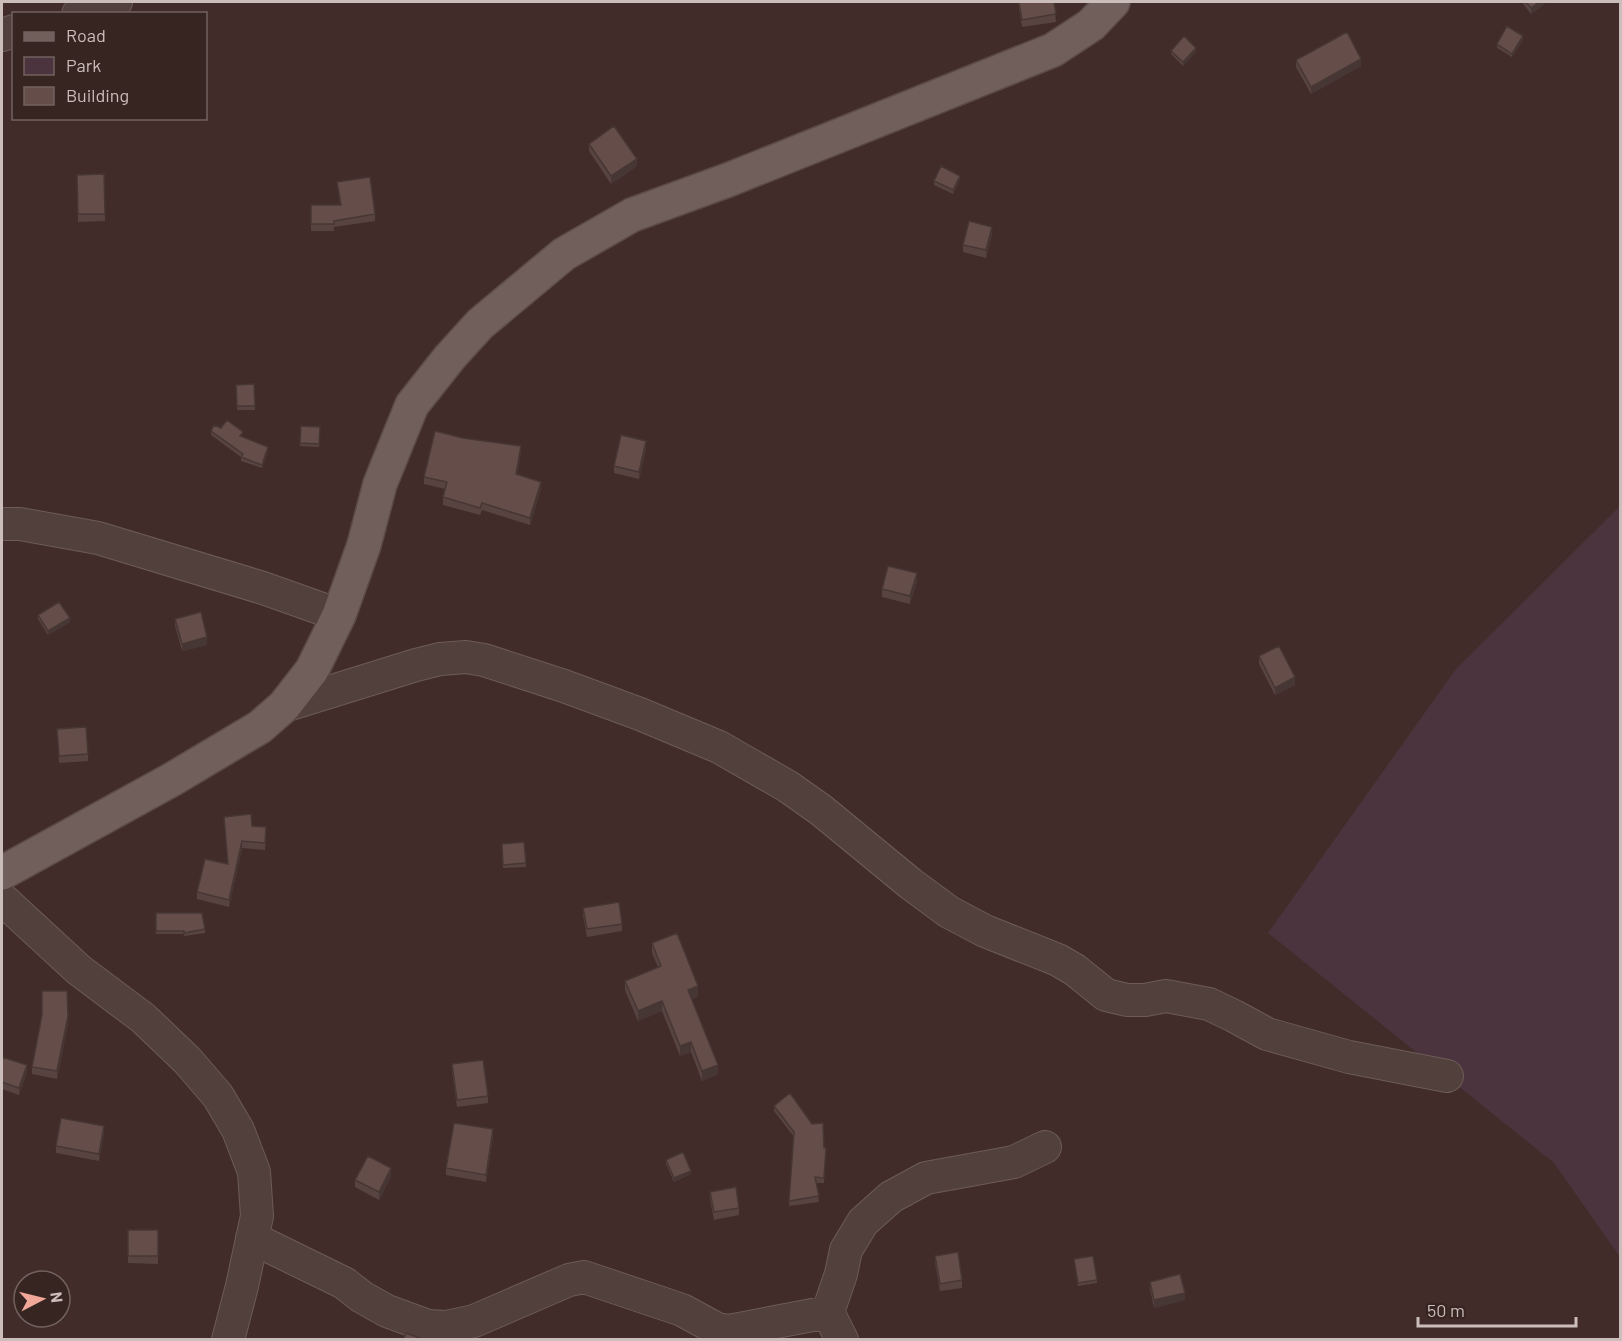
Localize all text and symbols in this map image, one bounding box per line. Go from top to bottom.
legend [12,12,207,120]
text: Road [66,24,106,46]
text: Park [66,54,101,76]
text: Building [66,84,129,106]
north arrow [12,1269,72,1329]
scale bar [1418,1290,1576,1328]
text: N [47,1291,67,1304]
text: 50 m [1427,1299,1465,1321]

